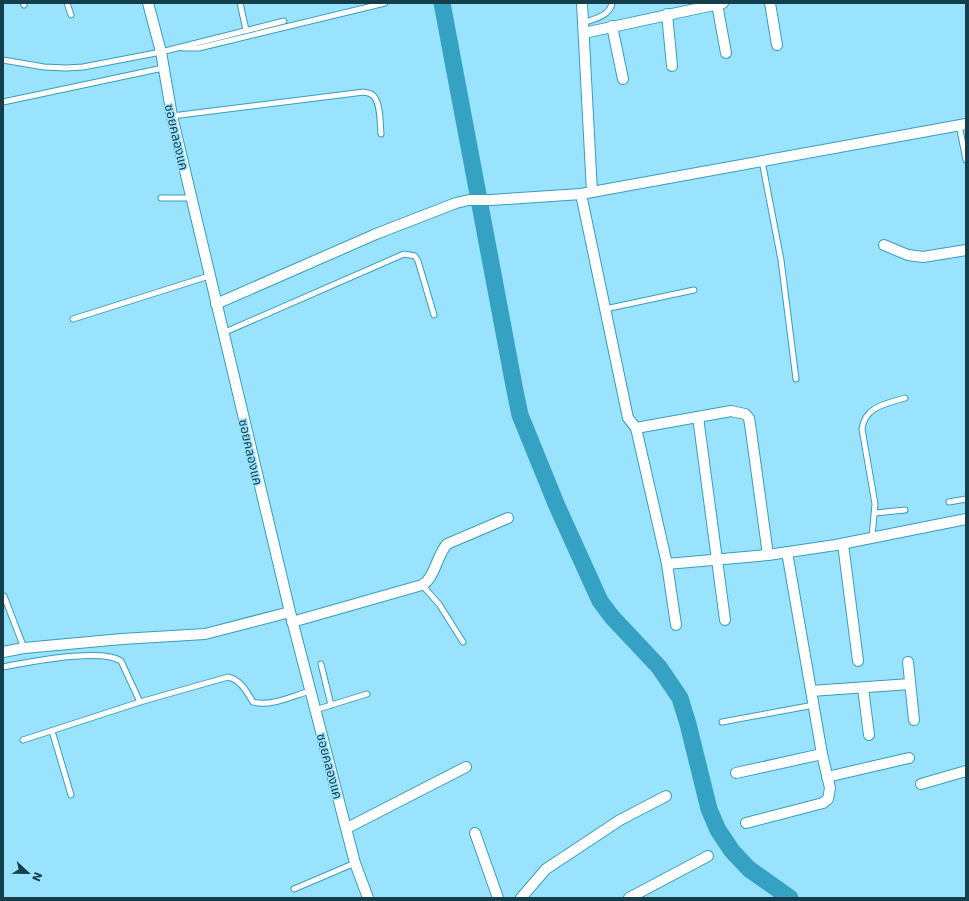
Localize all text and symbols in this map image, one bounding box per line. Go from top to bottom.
street label: ซอยคลองแค [162,103,191,172]
street label: ซอยคลองแค [236,418,265,487]
street label: ซอยคลองแค [314,732,345,801]
north arrow [8,853,48,893]
text: N [29,870,45,883]

